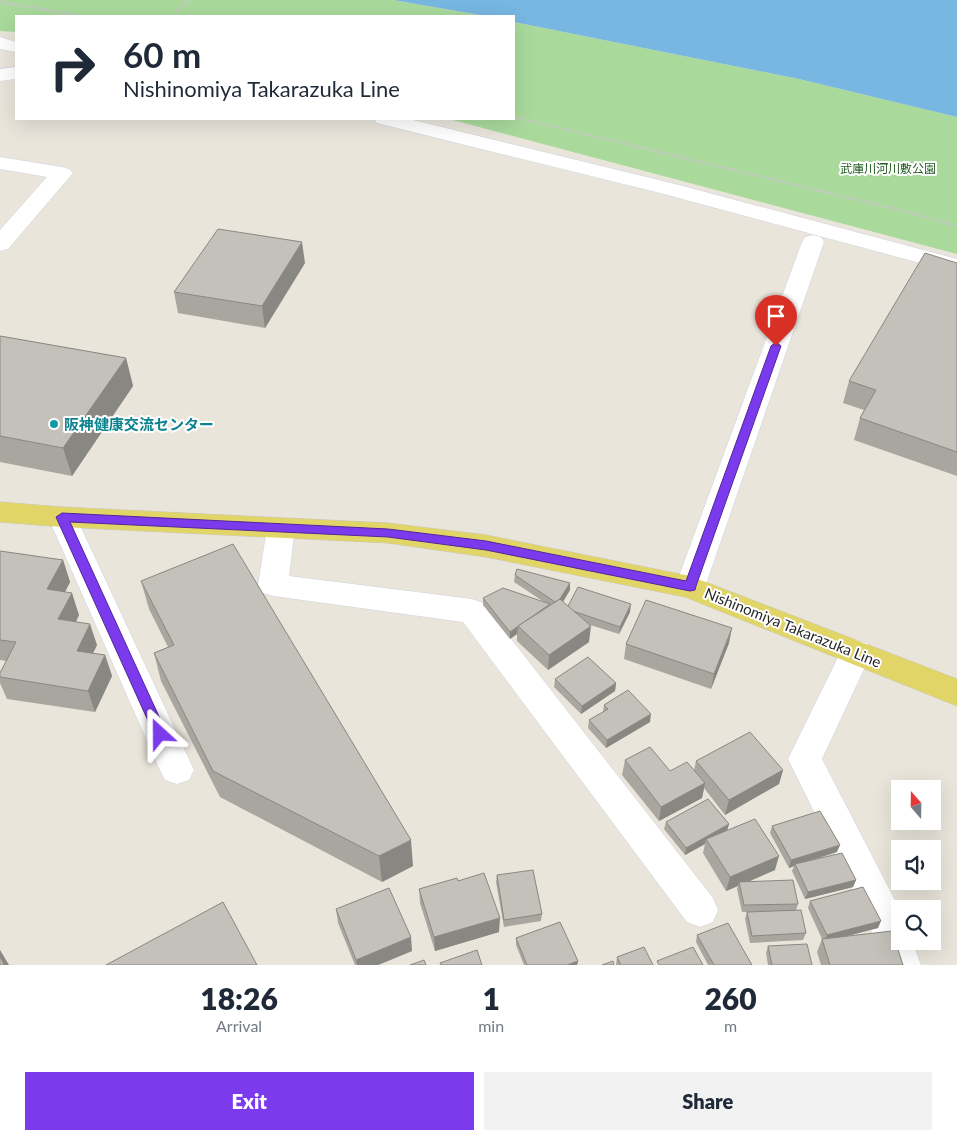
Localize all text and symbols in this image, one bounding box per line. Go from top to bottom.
text: 60 m [123,33,201,75]
icon: right [40,35,105,100]
text: Nishinomiya Takarazuka Line [123,75,400,102]
park label: 武庫川河川敷公園 [840,161,936,176]
pin [755,295,797,346]
icon: arrive [762,302,790,330]
place label: 阪神健康交流センター [64,415,214,433]
marker: 阪神健康交流センター [48,418,60,430]
street label: Nishinomiya Takarazuka Line [702,583,884,671]
position arrow [133,707,185,759]
north arrow [891,780,941,830]
map controls [891,780,941,950]
button: sound [891,840,941,890]
button: search [891,900,941,950]
text: 18:26 [200,980,278,1016]
text: 1 [482,980,500,1016]
text: 260 [704,980,757,1016]
text: Arrival [216,1016,262,1035]
text: min [478,1016,504,1035]
text: m [724,1016,737,1035]
button: Exit [25,1072,474,1130]
button: Share [484,1072,932,1130]

